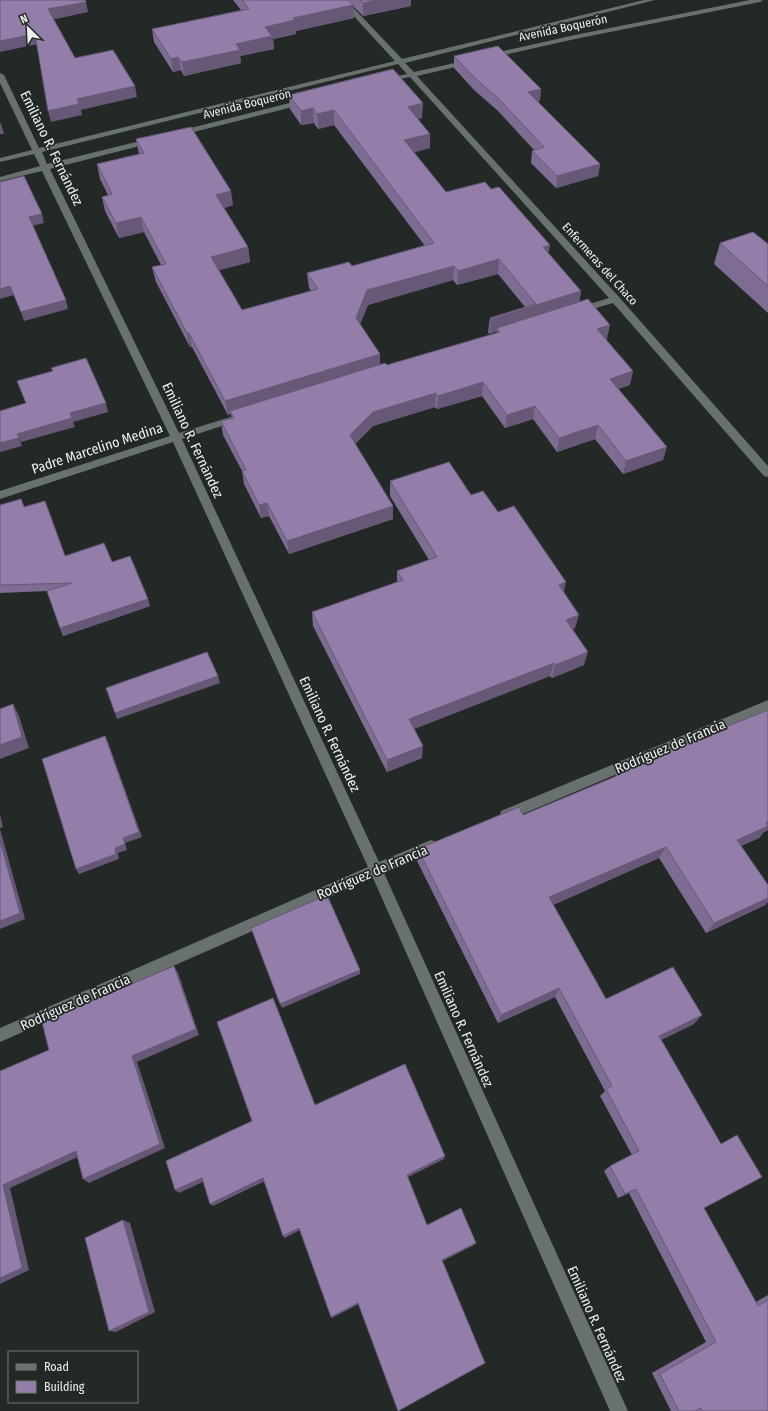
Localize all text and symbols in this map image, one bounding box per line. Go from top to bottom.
north arrow [8,8,48,48]
text: N [18,12,30,27]
street label: Avenida Boquerón [518,12,608,44]
street label: Avenida Boquerón [202,86,292,122]
street label: Emiliano R. Fernández [16,88,87,209]
street label: Enfermeras del Chaco [559,220,641,308]
street label: Emiliano R. Fernández [158,380,227,501]
street label: Padre Marcelino Medina [29,419,165,478]
street label: Emiliano R. Fernández [295,674,364,795]
street label: Rodríguez de Francia [612,715,728,777]
street label: Rodríguez de Francia [314,841,430,903]
street label: Emiliano R. Fernández [430,968,497,1090]
street label: Rodríguez de Francia [18,971,133,1034]
street label: Emiliano R. Fernández [563,1263,630,1385]
legend [8,1351,138,1403]
text: Road [44,1360,69,1374]
text: Building [44,1380,85,1394]

